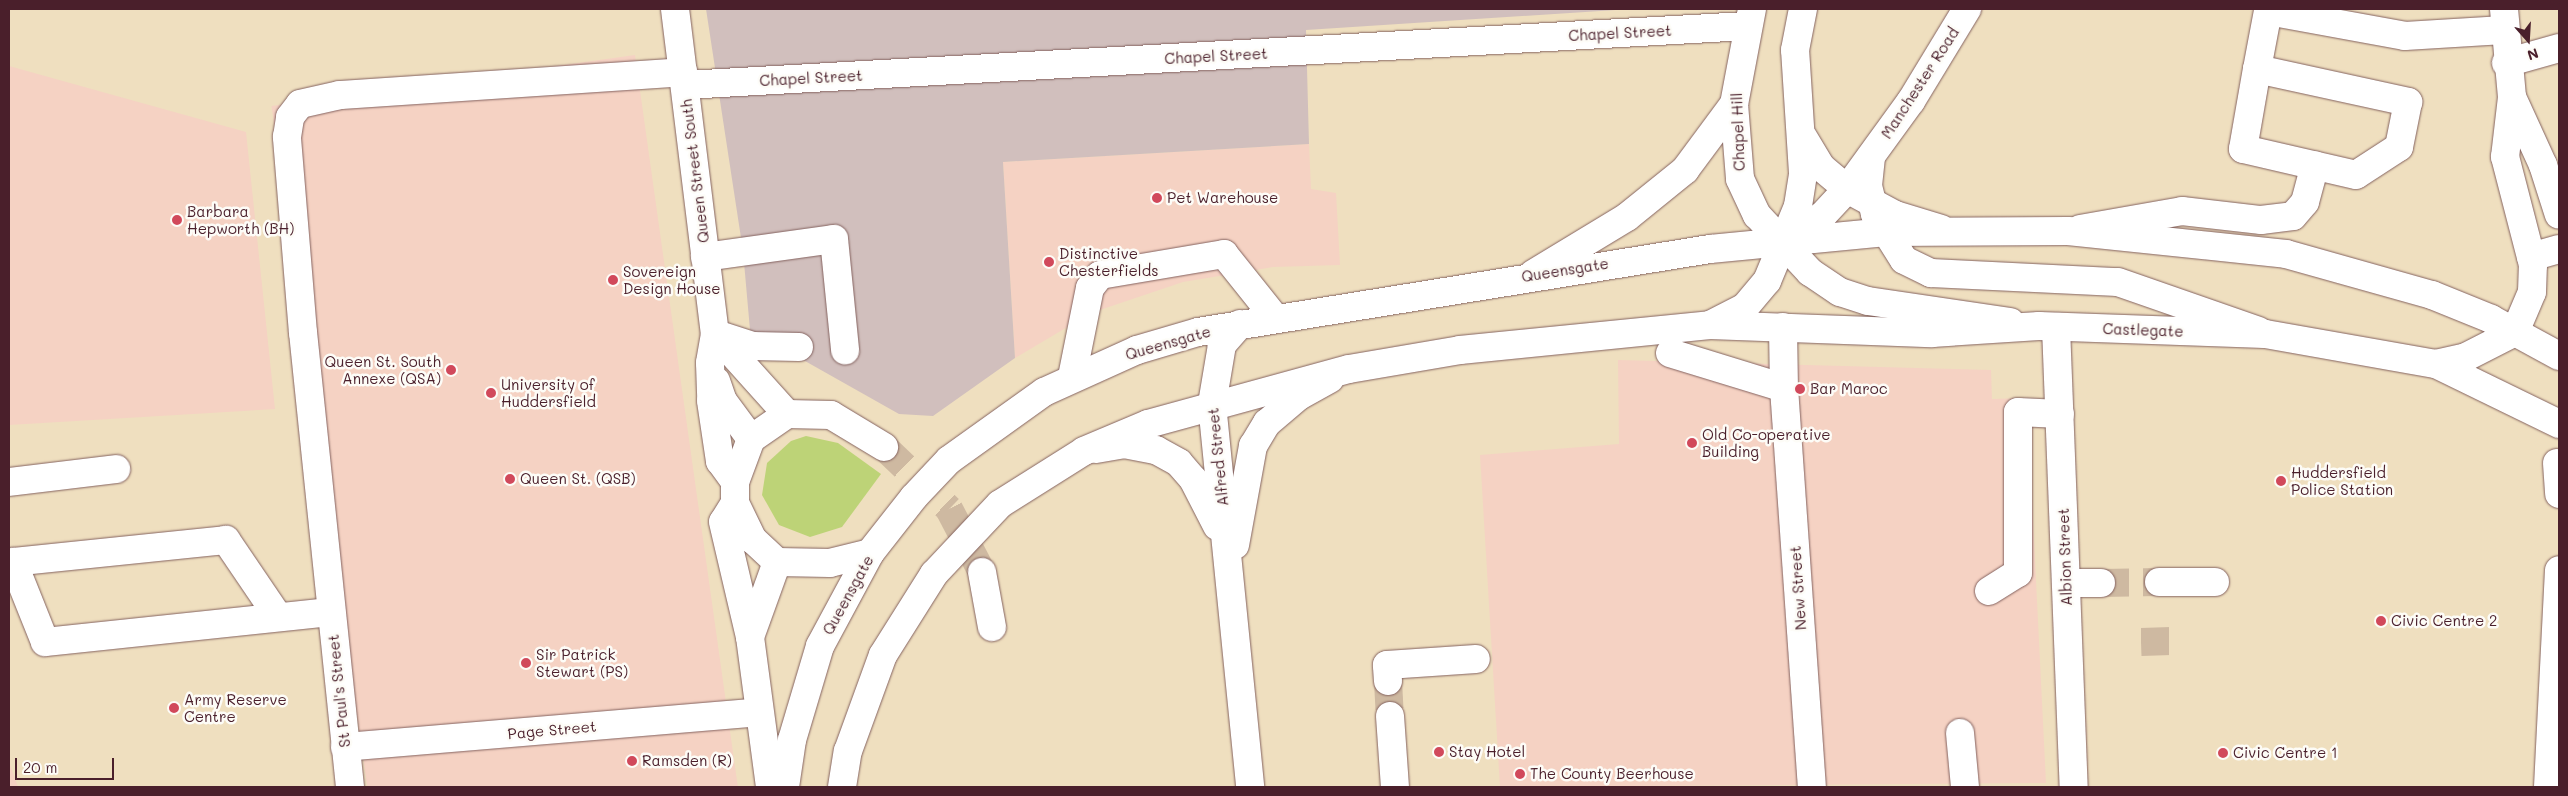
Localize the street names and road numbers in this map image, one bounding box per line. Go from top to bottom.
street label: Chapel Street [1568,21,1672,45]
street label: Manchester Road [1877,24,1963,142]
street label: Chapel Street [1164,44,1268,68]
street label: Chapel Street [759,66,863,90]
street label: Chapel Hill [1728,92,1748,172]
street label: Queen Street South [677,98,713,244]
street label: Queensgate [1520,254,1610,286]
street label: Castlegate [2102,320,2184,340]
street label: Queensgate [1123,322,1213,364]
street label: Alfred Street [1204,407,1232,507]
street label: Albion Street [2054,508,2076,606]
street label: New Street [1786,545,1810,631]
street label: Queensgate [819,552,877,638]
street label: St Paul's Street [324,634,354,748]
street label: Page Street [507,717,597,743]

